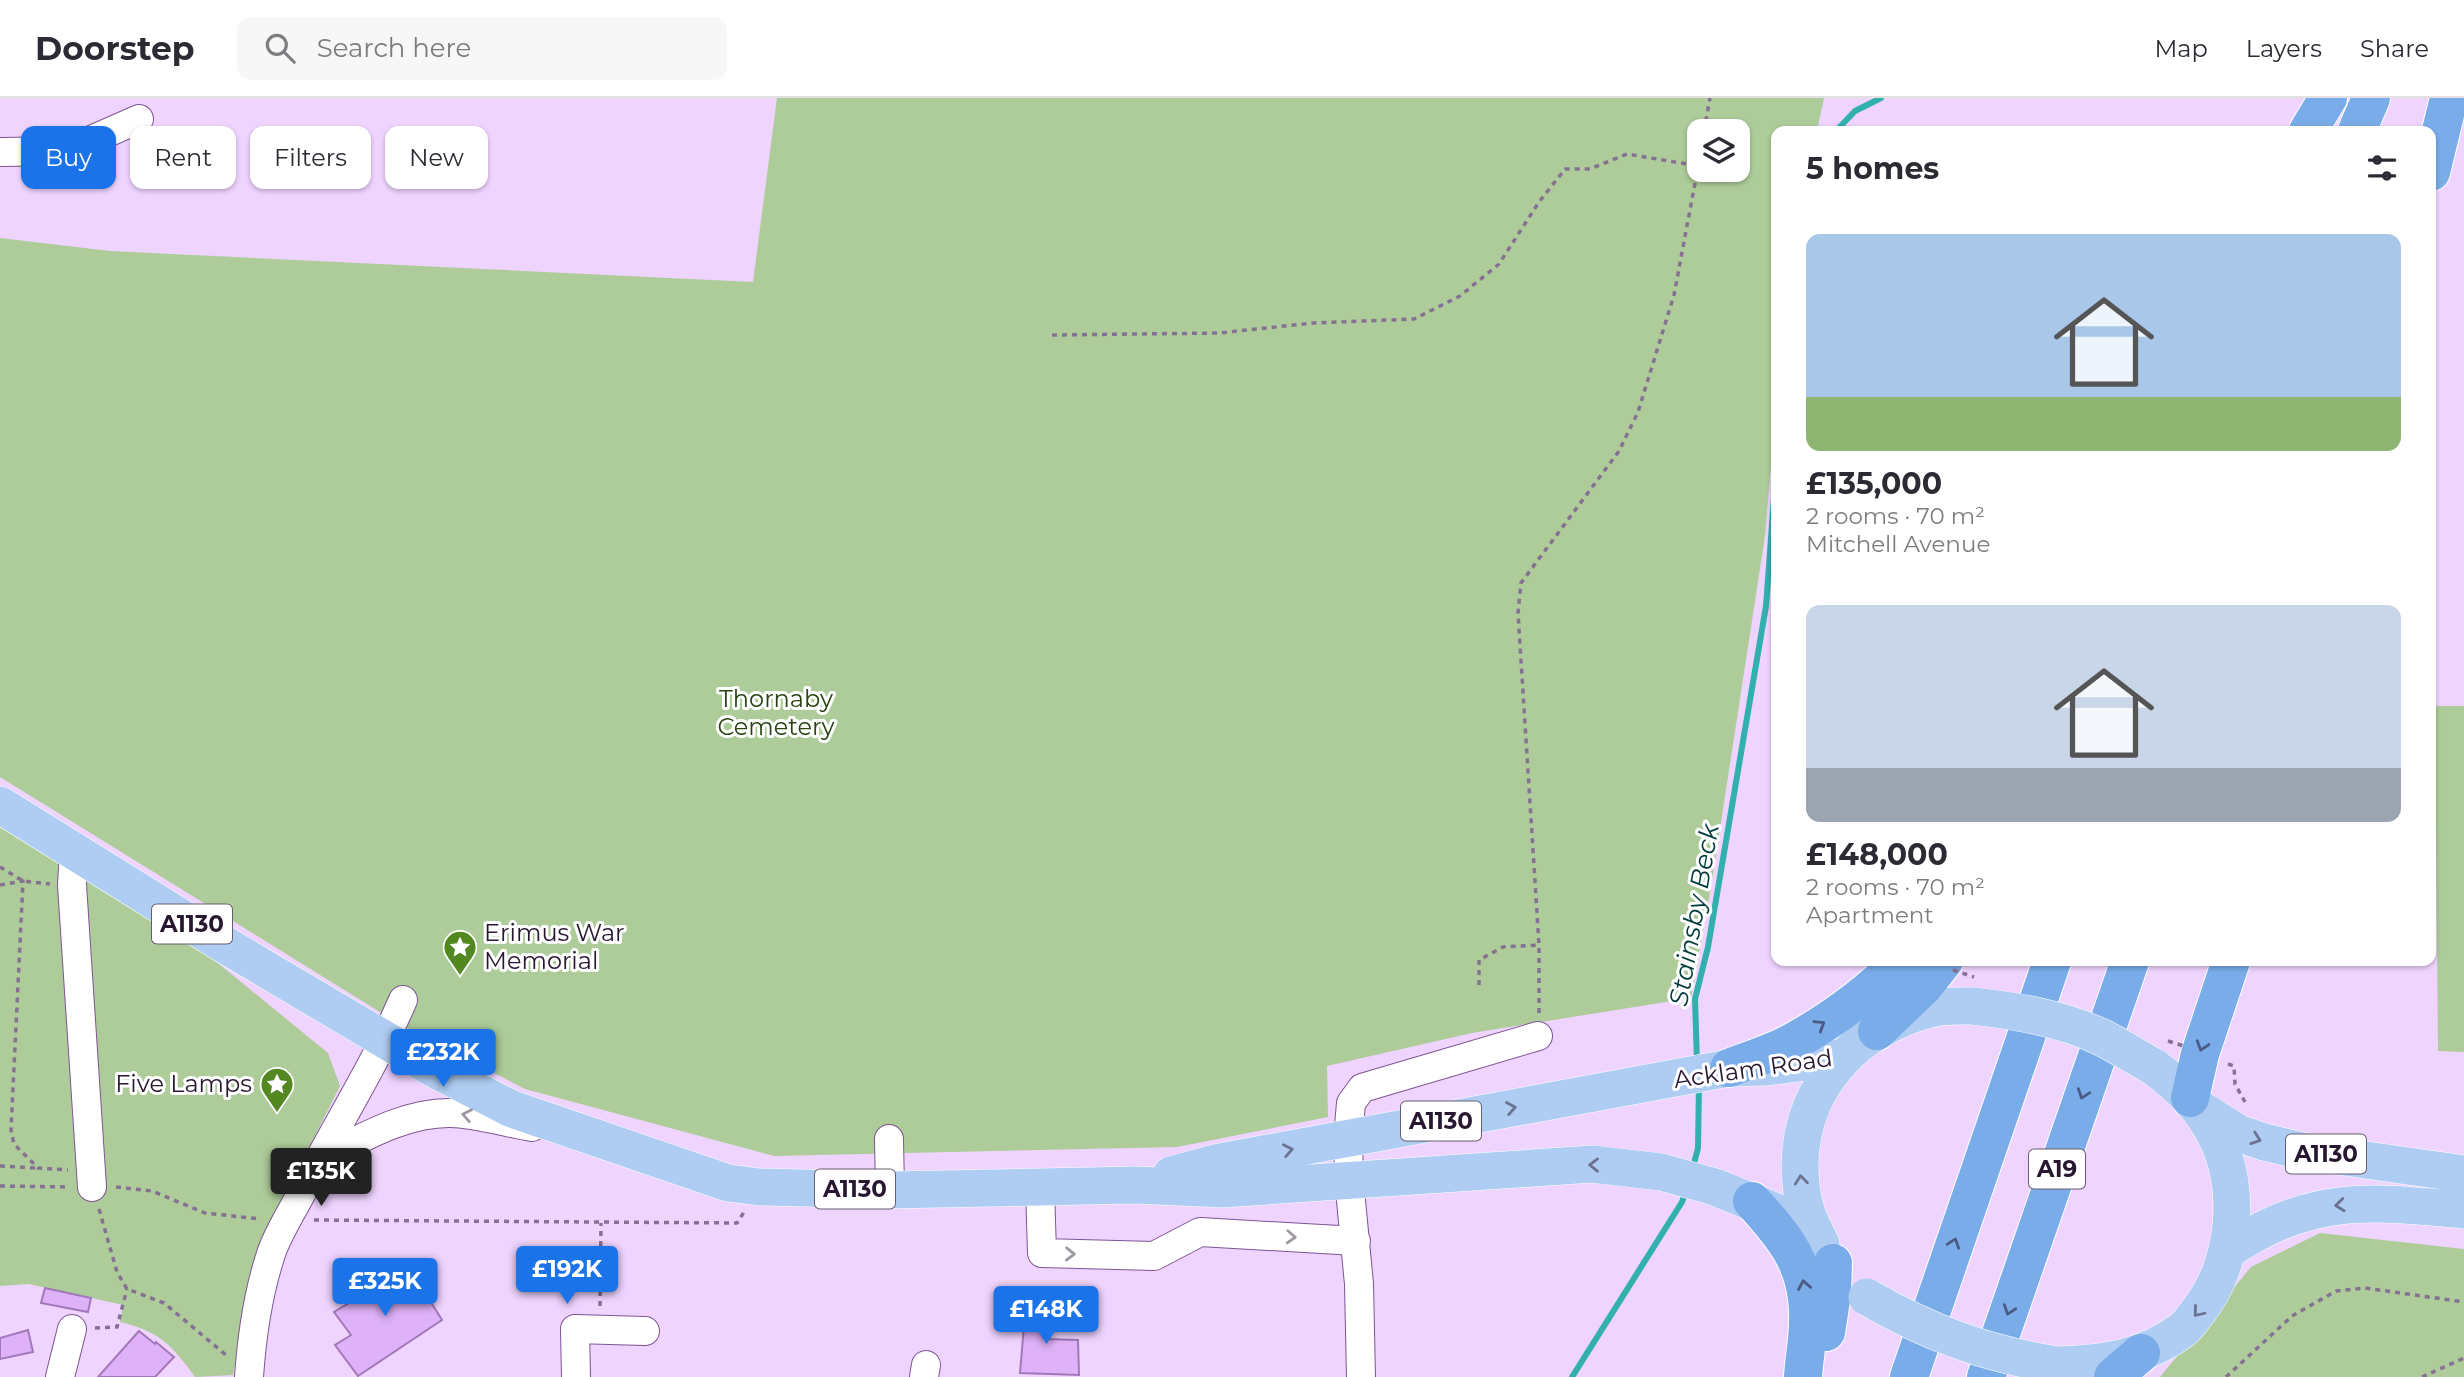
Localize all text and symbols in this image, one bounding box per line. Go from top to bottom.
search box [237,17,727,80]
text: Doorstep [35,28,195,68]
icon: search [261,29,299,67]
text: Search here [317,32,471,64]
text: Map [2154,34,2208,63]
text: Layers [2246,34,2322,63]
text: Share [2360,34,2429,63]
map controls [1687,119,1750,182]
button: layers [1687,119,1750,182]
chip: Buy [21,126,116,189]
chip: Rent [130,126,236,189]
chip: Filters [250,126,371,189]
chip: New [385,126,488,189]
icon: filters [2363,149,2401,187]
text: 5 homes [1806,150,1939,187]
icon: home [2041,279,2167,405]
text: £135,000 [1806,465,1942,502]
text: 2 rooms · 70 m² [1806,502,1985,530]
text: Mitchell Avenue [1806,530,1990,558]
icon: home [2041,650,2167,776]
park label: Thornaby Cemetery [717,684,835,741]
water label: Stainsby Beck [1662,820,1726,1009]
text: £148,000 [1806,836,1948,873]
text: 2 rooms · 70 m² [1806,873,1985,901]
text: Apartment [1806,901,1934,929]
road number: A1130 [152,904,232,944]
place label: Erimus War Memorial [484,918,625,975]
place icon: Erimus War Memorial [441,928,479,977]
one-way arrow [1813,1021,1826,1034]
pin: £232K [394,1030,492,1089]
text: £232K [407,1038,479,1066]
one-way arrow [2196,1040,2211,1052]
street label: Acklam Road [1672,1043,1834,1094]
place icon: Five Lamps [258,1065,296,1114]
place label: Five Lamps [115,1069,252,1098]
one-way arrow [2077,1088,2091,1100]
one-way arrow [1505,1101,1517,1116]
road number: A1130 [1401,1102,1481,1140]
one-way arrow [462,1109,474,1124]
one-way arrow [2249,1131,2262,1145]
road number: A1130 [2286,1134,2366,1174]
one-way arrow [1282,1143,1294,1158]
pin: £135K [272,1148,370,1208]
road number: A19 [2029,1150,2085,1188]
text: £135K [287,1157,355,1185]
one-way arrow [1588,1157,1599,1172]
road number: A1130 [815,1170,895,1208]
one-way arrow [1794,1174,1809,1186]
one-way arrow [2335,1198,2346,1213]
one-way arrow [1286,1230,1297,1245]
one-way arrow [1946,1237,1960,1249]
pin: £192K [518,1246,616,1306]
one-way arrow [1064,1246,1075,1261]
text: £192K [532,1255,602,1283]
pin: £325K [336,1258,434,1318]
text: £325K [349,1267,421,1295]
one-way arrow [1798,1279,1813,1291]
pin: £148K [997,1286,1095,1346]
text: £148K [1010,1295,1082,1323]
one-way arrow [2003,1303,2017,1315]
one-way arrow [2194,1303,2206,1316]

